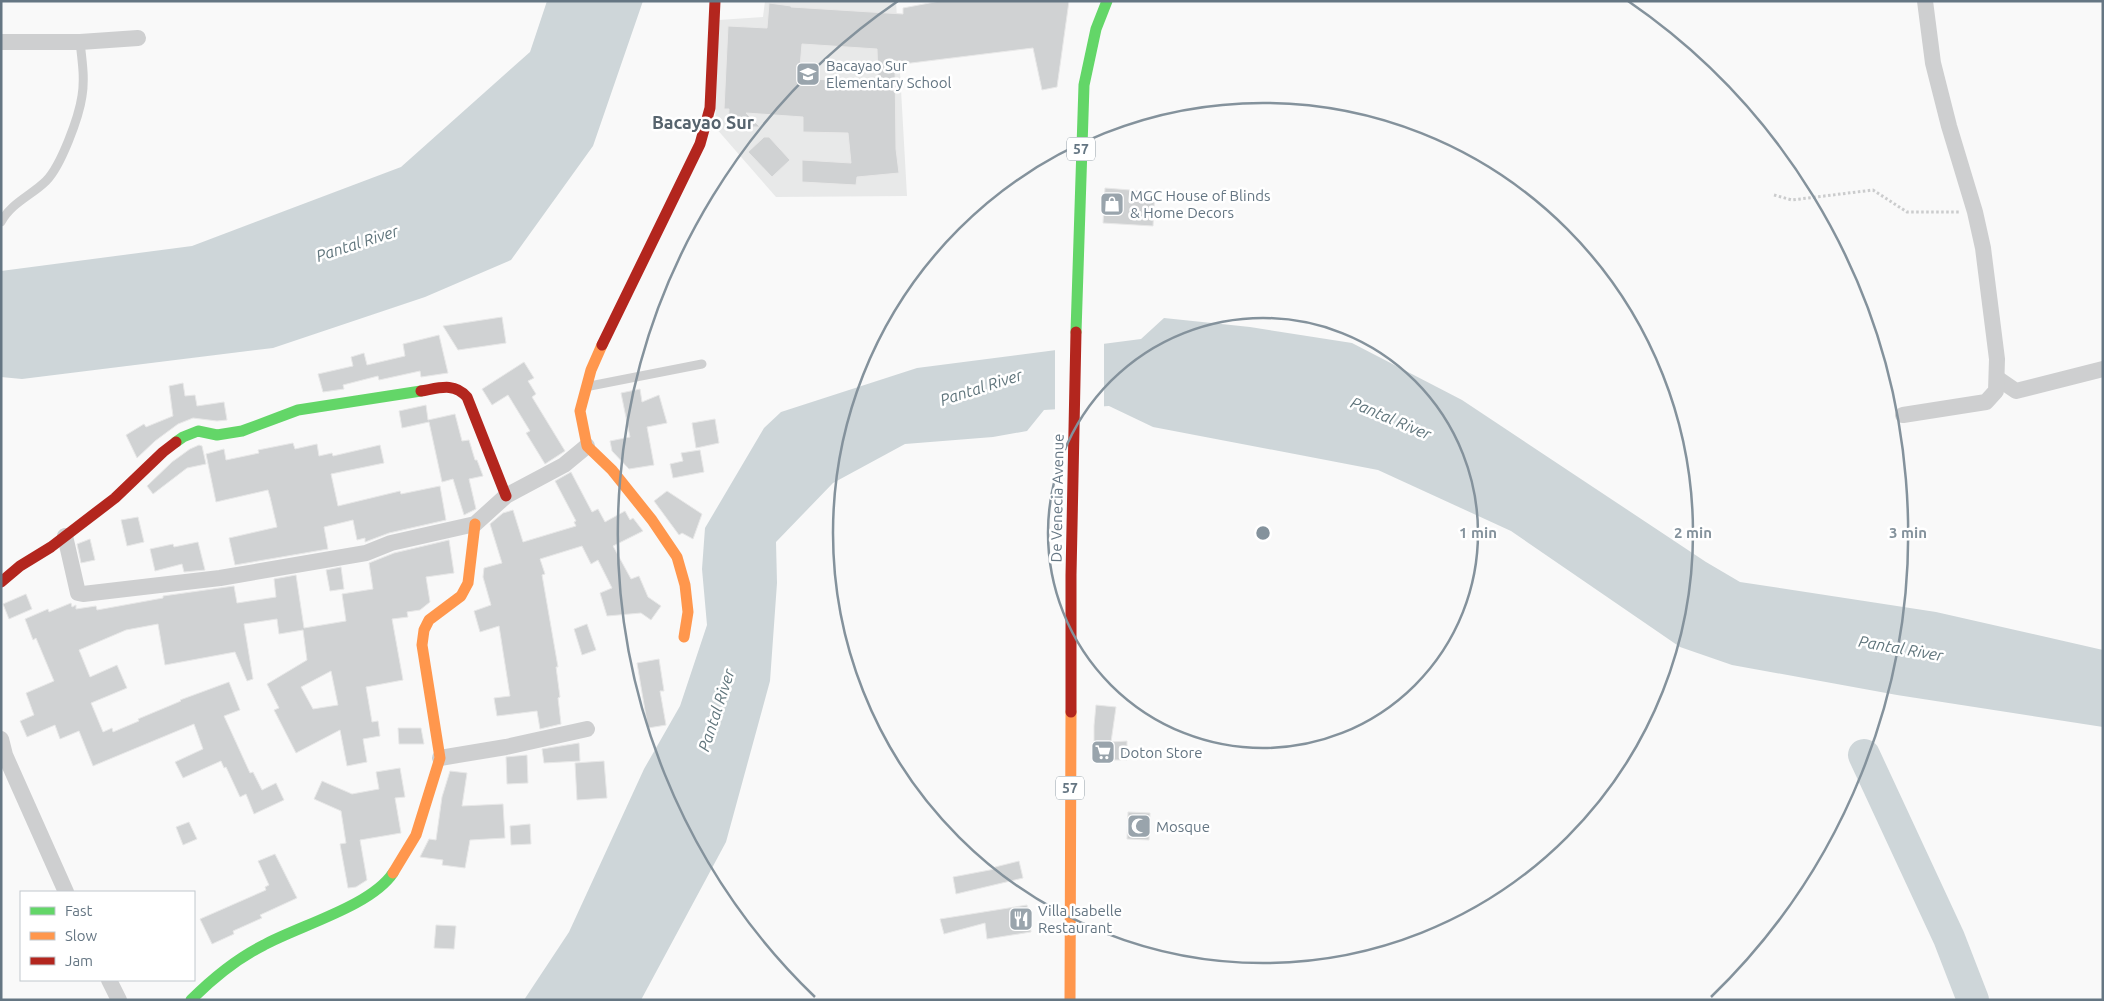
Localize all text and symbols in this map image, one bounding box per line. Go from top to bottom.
place label: Bacayao Sur Elementary School [826,57,952,91]
school or university icon: Bacayao Sur Elementary School [795,61,821,87]
district label: Bacayao Sur [652,112,755,132]
road number: 57 [1067,138,1095,160]
place label: MGC House of Blinds & Home Decors [1130,187,1271,221]
shop icon: MGC House of Blinds & Home Decors [1099,191,1125,217]
water label: Pantal River [314,221,401,265]
water label: Pantal River [938,365,1025,409]
water label: Pantal River [1348,393,1435,443]
street label: De Venecia Avenue [1047,434,1067,562]
centre of rings [1254,524,1272,542]
text: 1 min [1459,524,1497,541]
text: 2 min [1674,524,1712,541]
text: 3 min [1889,524,1927,541]
water label: Pantal River [1857,632,1946,664]
water label: Pantal River [694,666,738,753]
supermarket icon: Doton Store [1090,739,1116,765]
place label: Doton Store [1120,744,1202,761]
road number: 57 [1056,776,1084,800]
mosque icon: Mosque [1126,813,1152,839]
place label: Mosque [1156,818,1210,835]
legend [20,891,195,981]
text: Fast [65,902,93,919]
place label: Villa Isabelle Restaurant [1038,902,1122,936]
restaurant icon: Villa Isabelle Restaurant [1008,906,1034,932]
text: Slow [65,927,98,944]
text: Jam [65,952,93,969]

